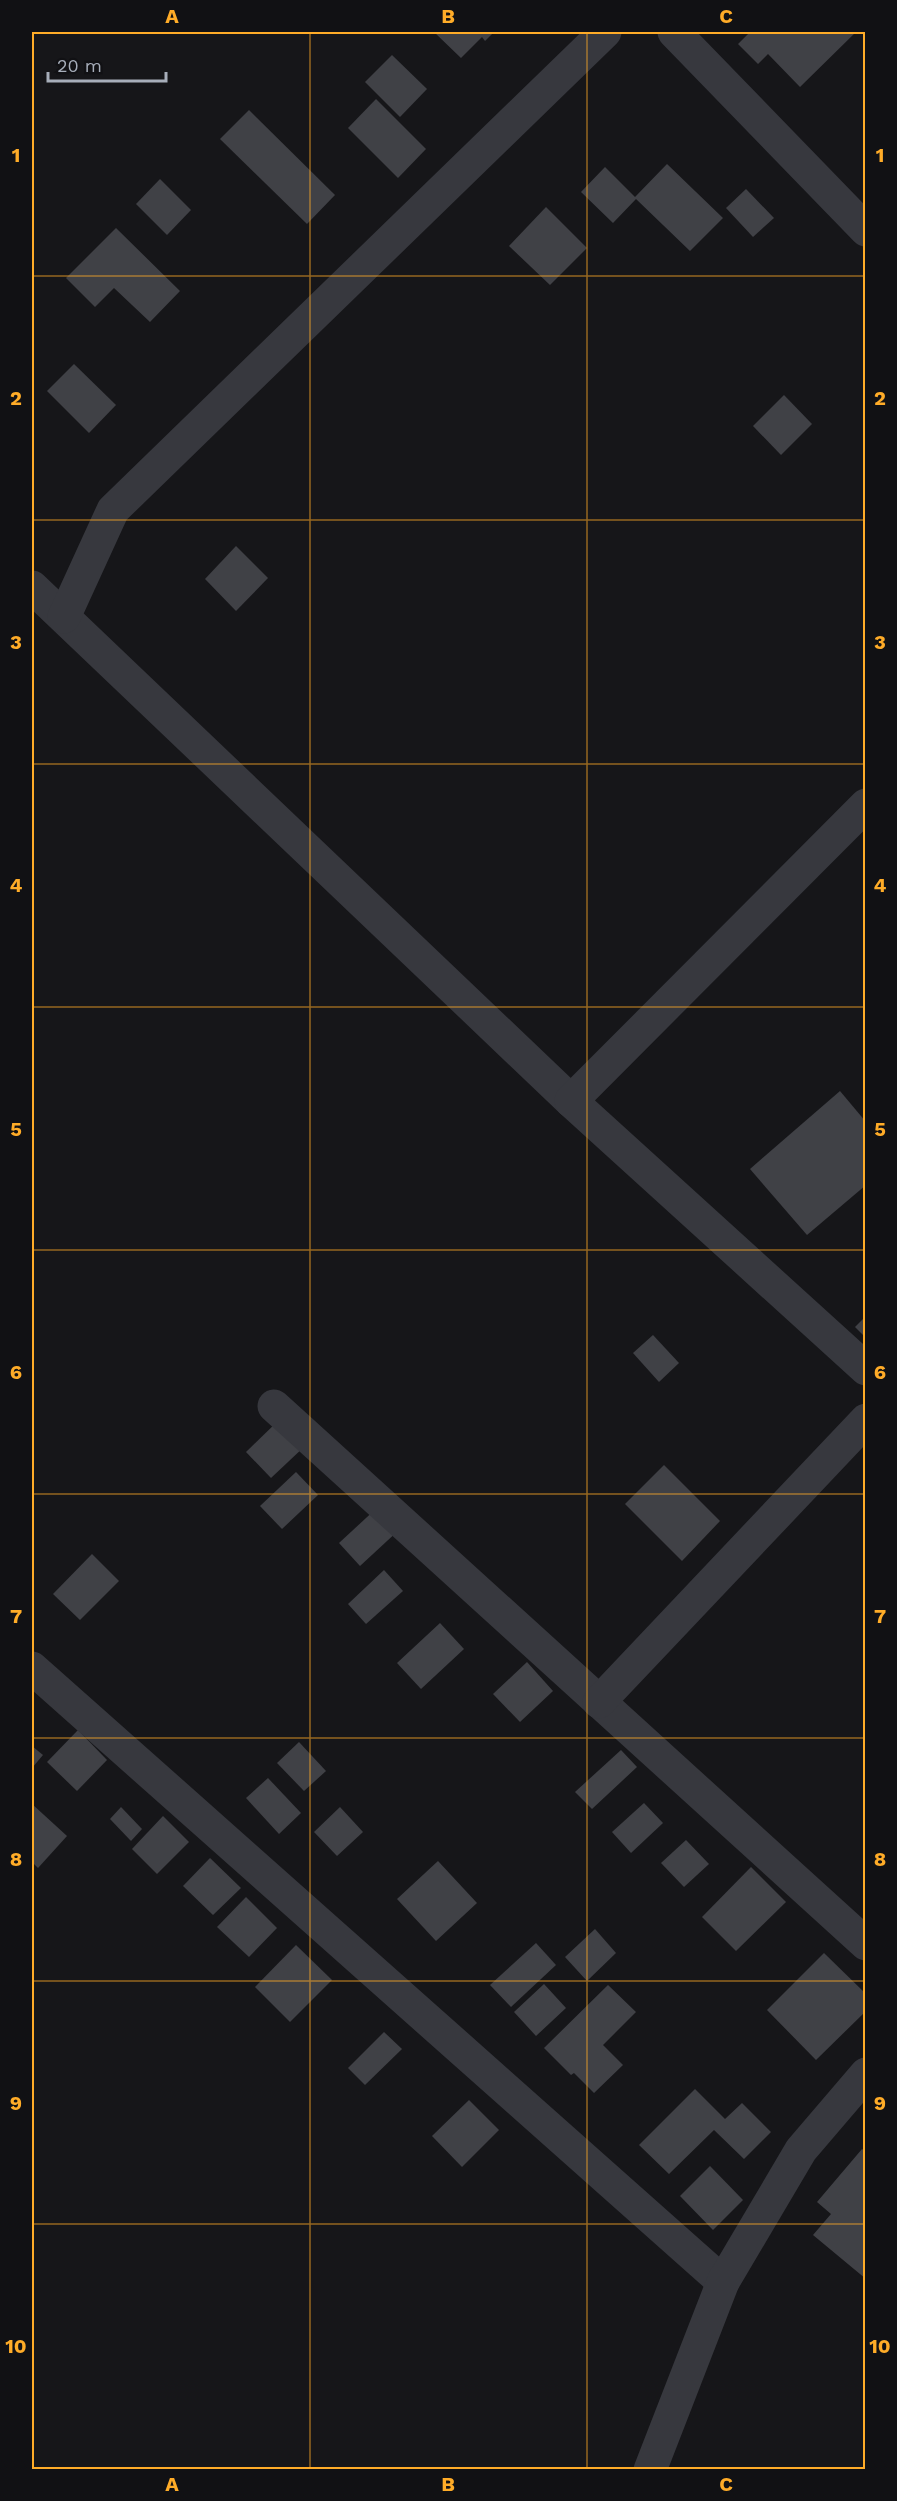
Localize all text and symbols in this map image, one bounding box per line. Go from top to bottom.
text: A [165,4,179,28]
text: B [441,4,455,28]
text: C [719,4,733,28]
scale bar [48,45,166,83]
text: 20 m [57,55,102,76]
text: 1 [12,143,20,167]
text: 1 [876,143,884,167]
text: 2 [10,386,22,410]
text: 2 [874,386,886,410]
text: 3 [10,630,22,654]
text: 3 [874,630,886,654]
text: 4 [10,873,23,897]
text: 4 [874,873,887,897]
text: 5 [10,1117,22,1141]
text: 5 [874,1117,886,1141]
text: 6 [10,1360,22,1384]
text: 6 [874,1360,886,1384]
text: 7 [10,1604,22,1628]
text: 7 [874,1604,886,1628]
text: 8 [10,1847,22,1871]
text: 8 [874,1847,886,1871]
text: 9 [10,2091,22,2115]
text: 9 [874,2091,886,2115]
text: 10 [5,2334,27,2358]
text: 10 [869,2334,891,2358]
text: A [165,2472,179,2496]
text: B [441,2472,455,2496]
text: C [719,2472,733,2496]

